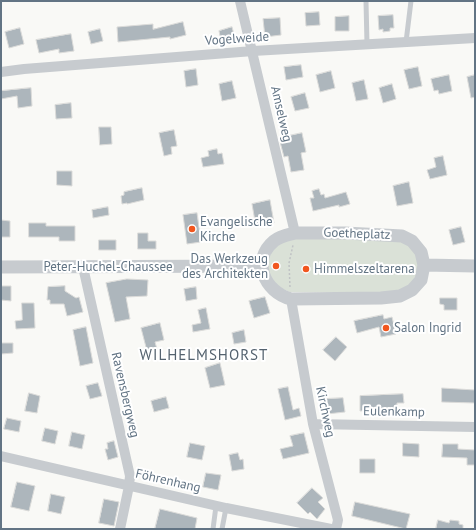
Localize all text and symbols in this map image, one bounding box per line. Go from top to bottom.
street label: Vogelweide [204,29,270,49]
street label: Amselweg [267,85,295,143]
place label: Evangelische Kirche [200,214,273,245]
marker: Evangelische Kirche [187,224,197,234]
street label: Goetheplatz [323,225,391,243]
place label: Das Werkzeug des Architekten [182,251,268,282]
street label: Peter-Huchel-Chaussee [43,259,173,275]
marker: Das Werkzeug des Architekten [271,261,281,271]
place label: Himmelszeltarena [314,261,415,277]
marker: Himmelszeltarena [301,264,311,274]
place label: Salon Ingrid [394,320,461,336]
marker: Salon Ingrid [381,323,391,333]
district label: WILHELMSHORST [140,347,268,365]
street label: Ravensbergweg [108,351,142,439]
street label: Kirchweg [312,385,338,439]
street label: Eulenkamp [363,404,425,420]
street label: Föhrenhang [134,466,202,496]

